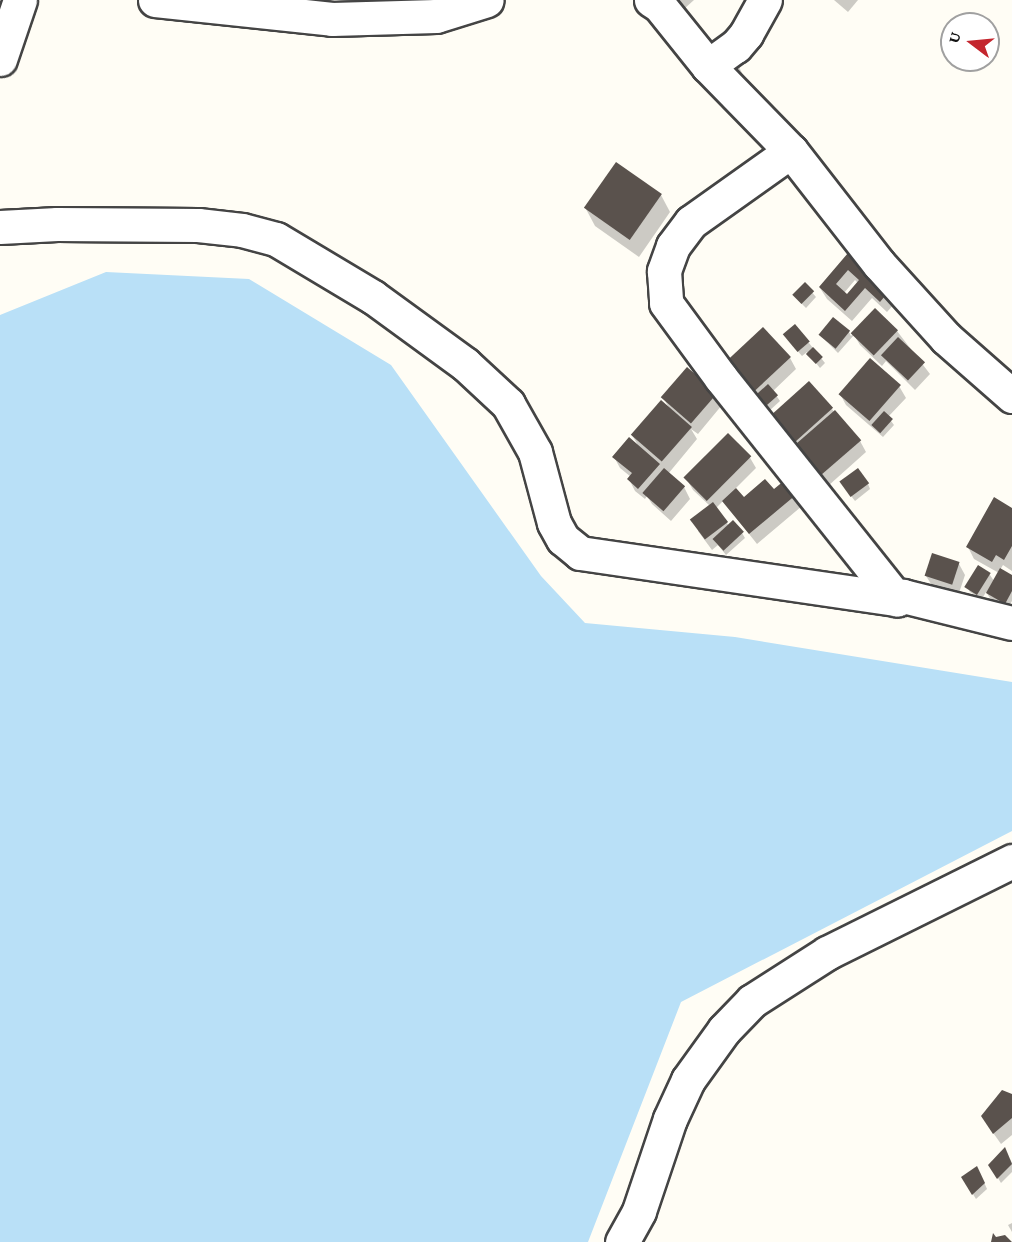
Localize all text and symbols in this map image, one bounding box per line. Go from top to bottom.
north arrow [940,12,1000,72]
text: U [944,30,964,45]

